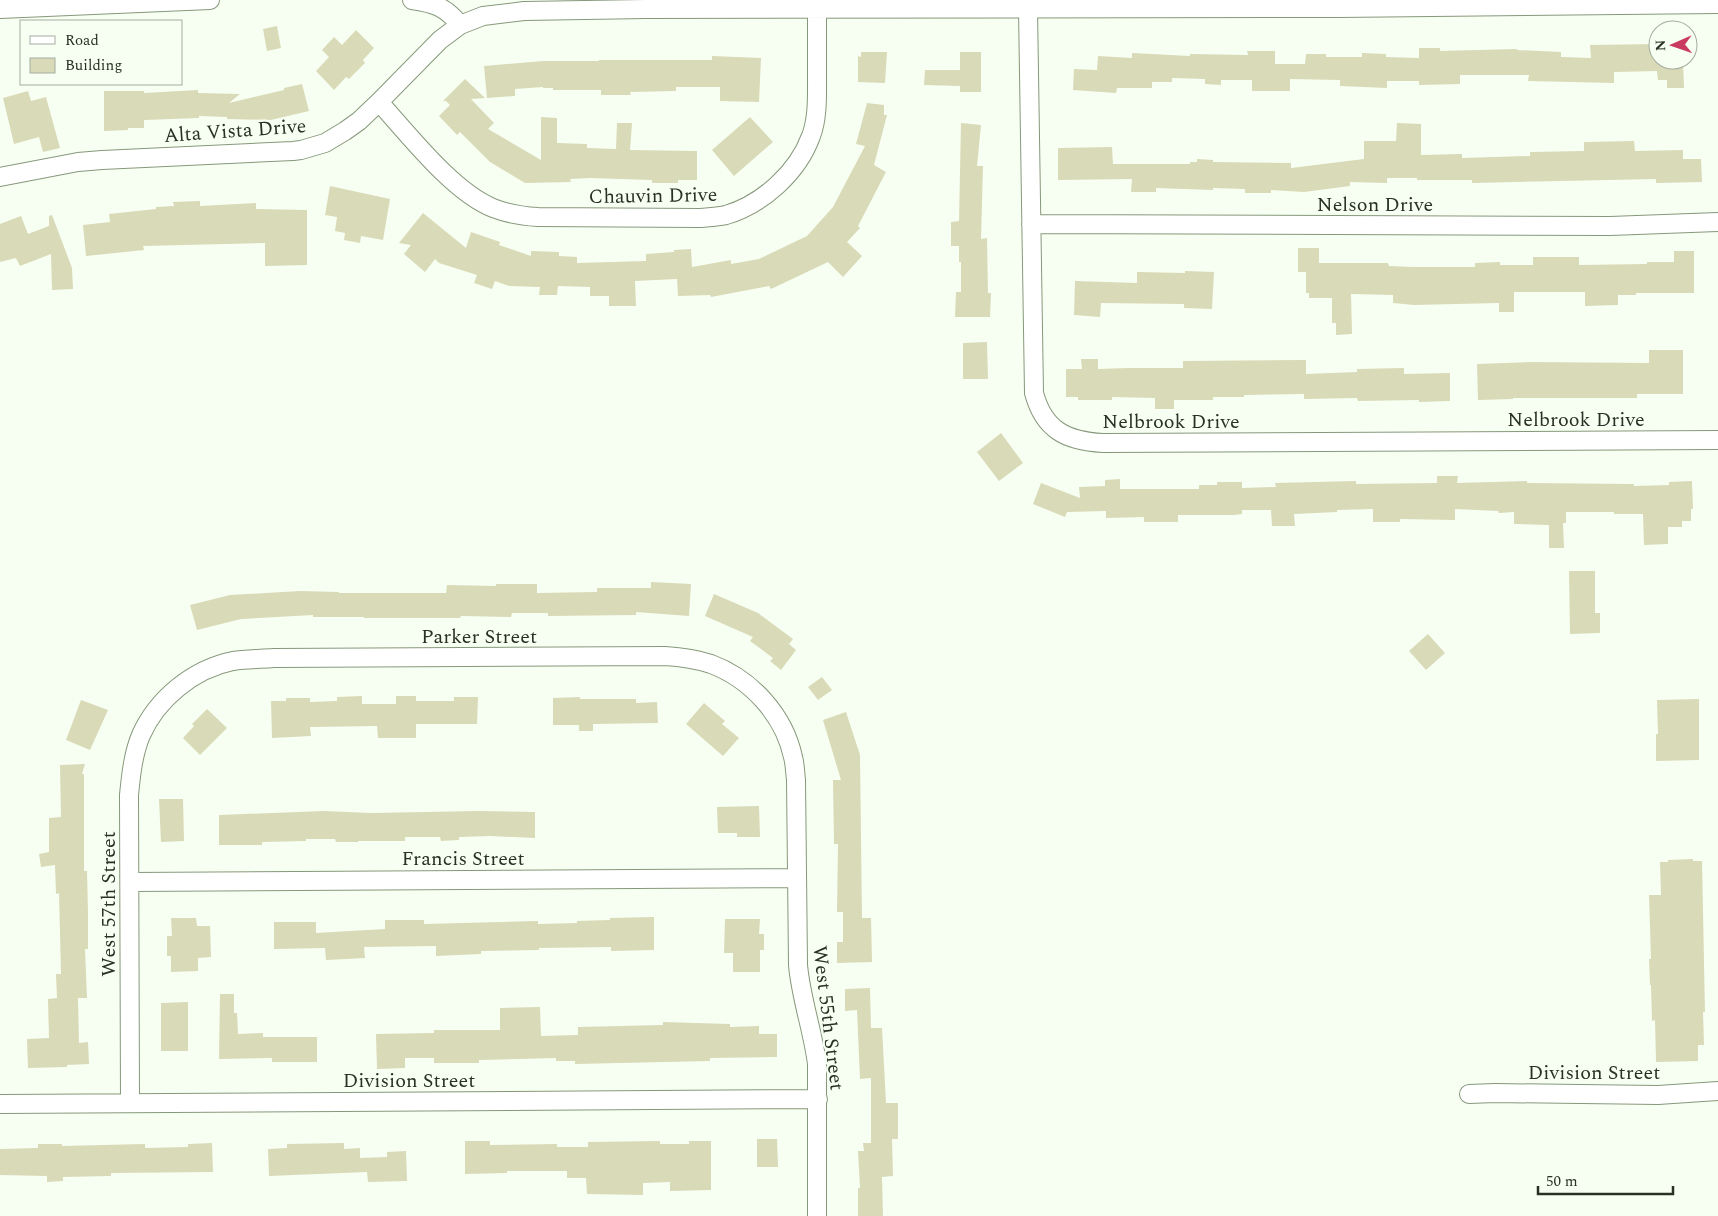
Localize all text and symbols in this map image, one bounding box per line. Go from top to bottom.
legend [20,20,182,85]
north arrow [1648,20,1698,70]
text: Road [65,29,99,52]
text: N [1650,39,1671,52]
text: Building [65,54,122,77]
street label: Alta Vista Drive [163,111,307,151]
street label: Chauvin Drive [588,180,718,212]
street label: Nelson Drive [1317,190,1433,220]
street label: Nelbrook Drive [1507,405,1645,435]
street label: Nelbrook Drive [1102,407,1240,437]
street label: Parker Street [421,622,537,652]
street label: West 57th Street [94,831,124,977]
street label: Francis Street [401,844,525,874]
street label: West 55th Street [804,944,852,1092]
street label: Division Street [1528,1058,1660,1088]
street label: Division Street [343,1066,475,1096]
scale bar [1538,1164,1673,1196]
text: 50 m [1546,1170,1578,1193]

